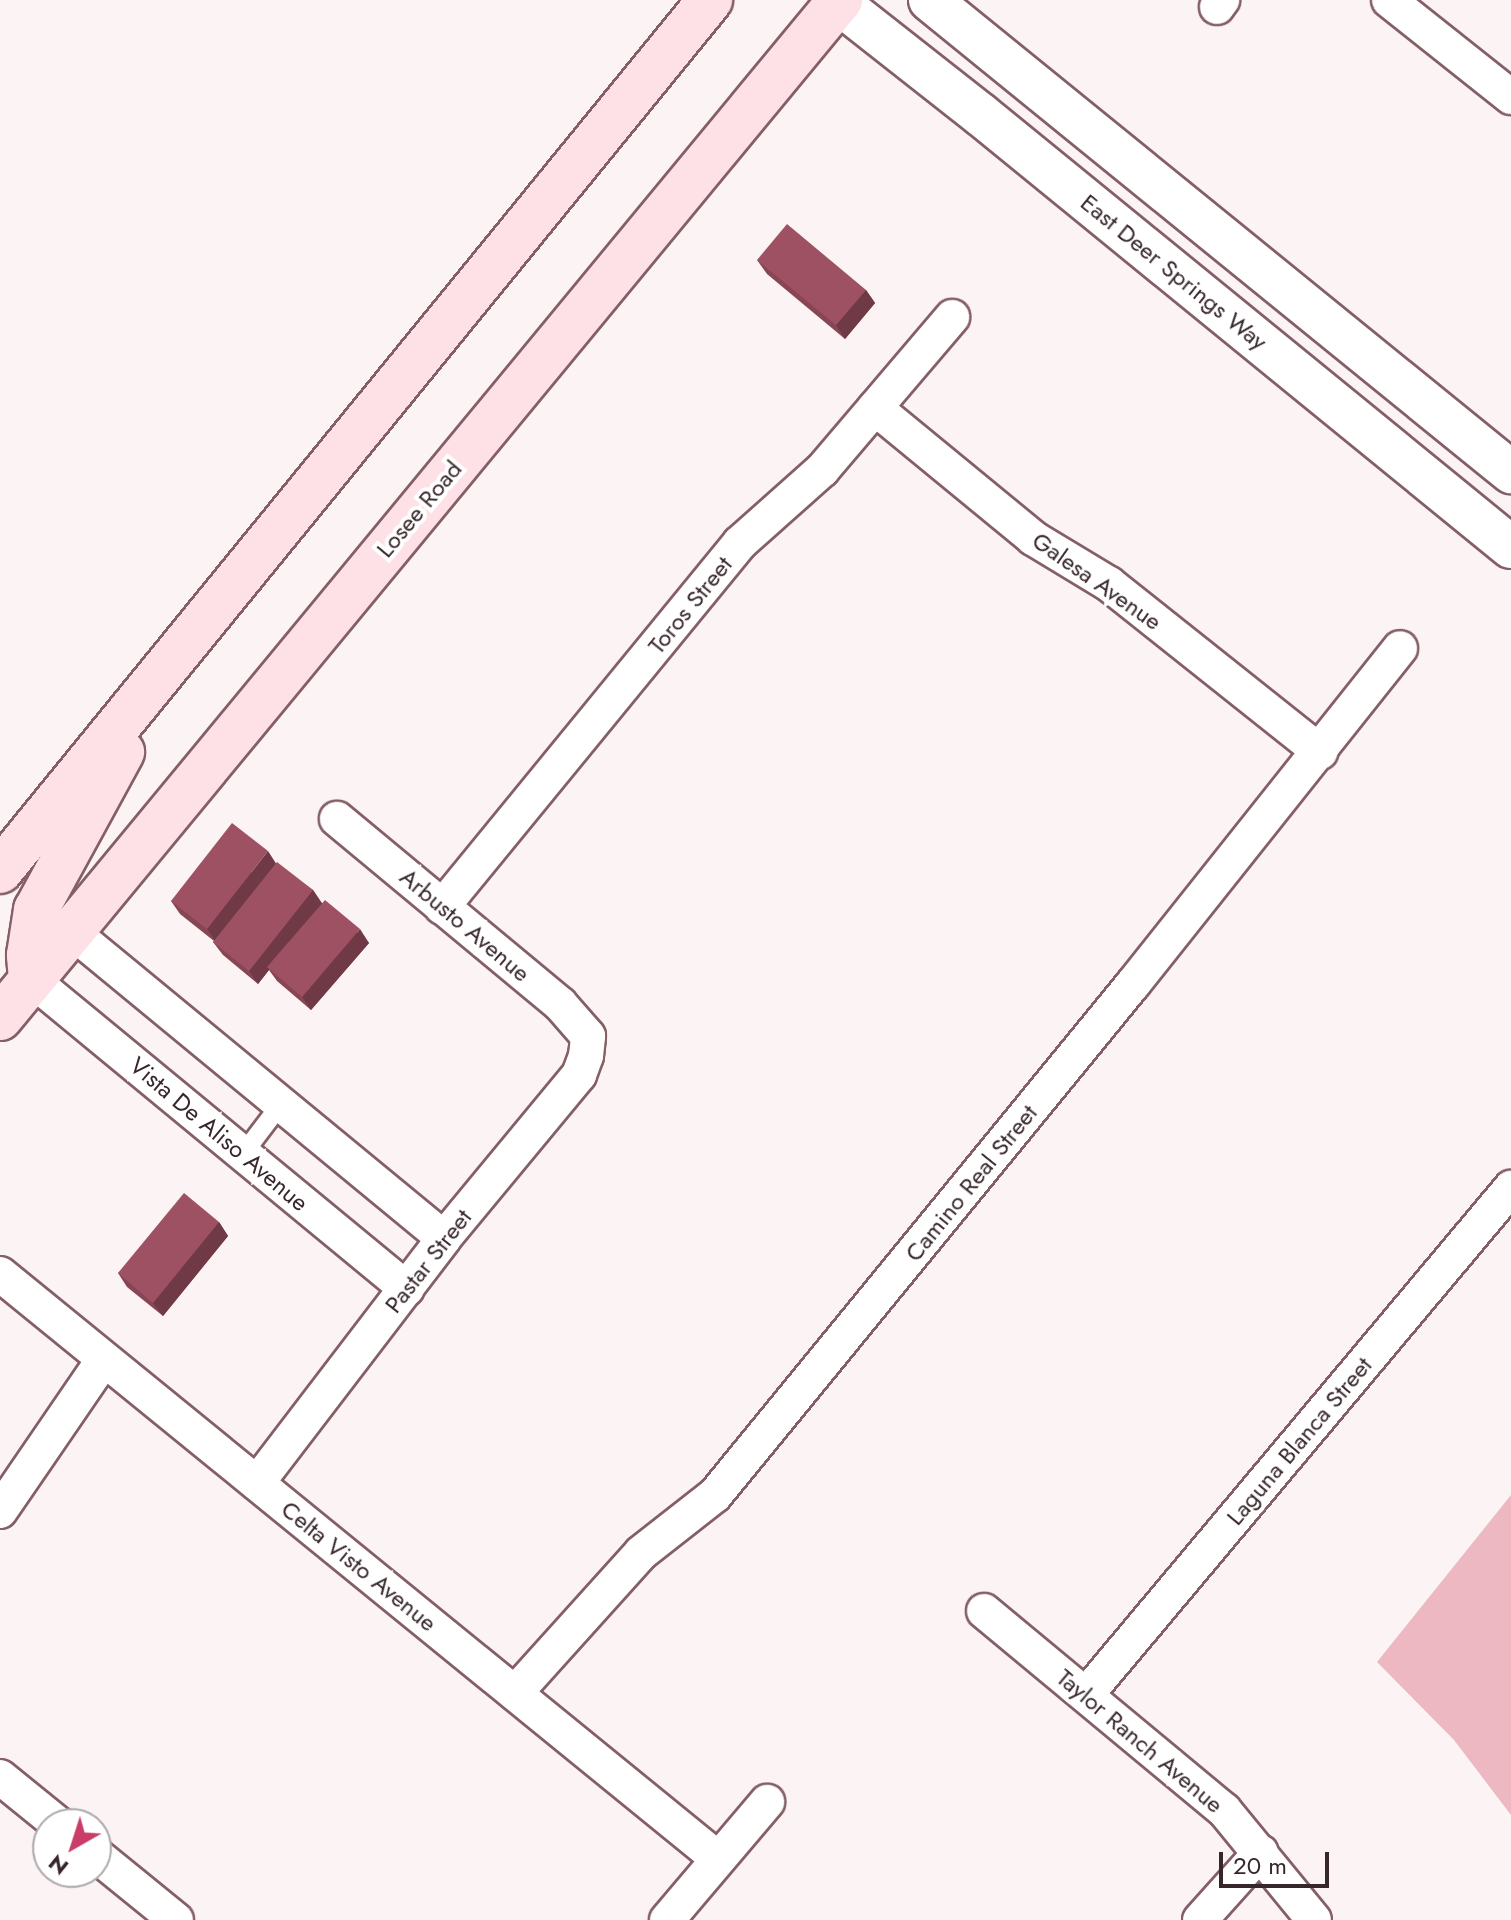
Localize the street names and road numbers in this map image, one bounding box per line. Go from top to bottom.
street label: East Deer Springs Way [1075,188,1273,356]
street label: Losee Road [370,455,468,563]
street label: Galesa Avenue [1027,526,1167,636]
street label: Toros Street [642,550,738,660]
street label: Arbusto Avenue [394,862,536,988]
street label: Vista De Aliso Avenue [124,1051,314,1217]
street label: Camino Real Street [899,1099,1043,1267]
street label: Pastar Street [379,1203,477,1319]
street label: Laguna Blanca Street [1220,1351,1378,1531]
street label: Celta Visto Avenue [276,1495,442,1637]
street label: Taylor Ranch Avenue [1051,1663,1229,1819]

